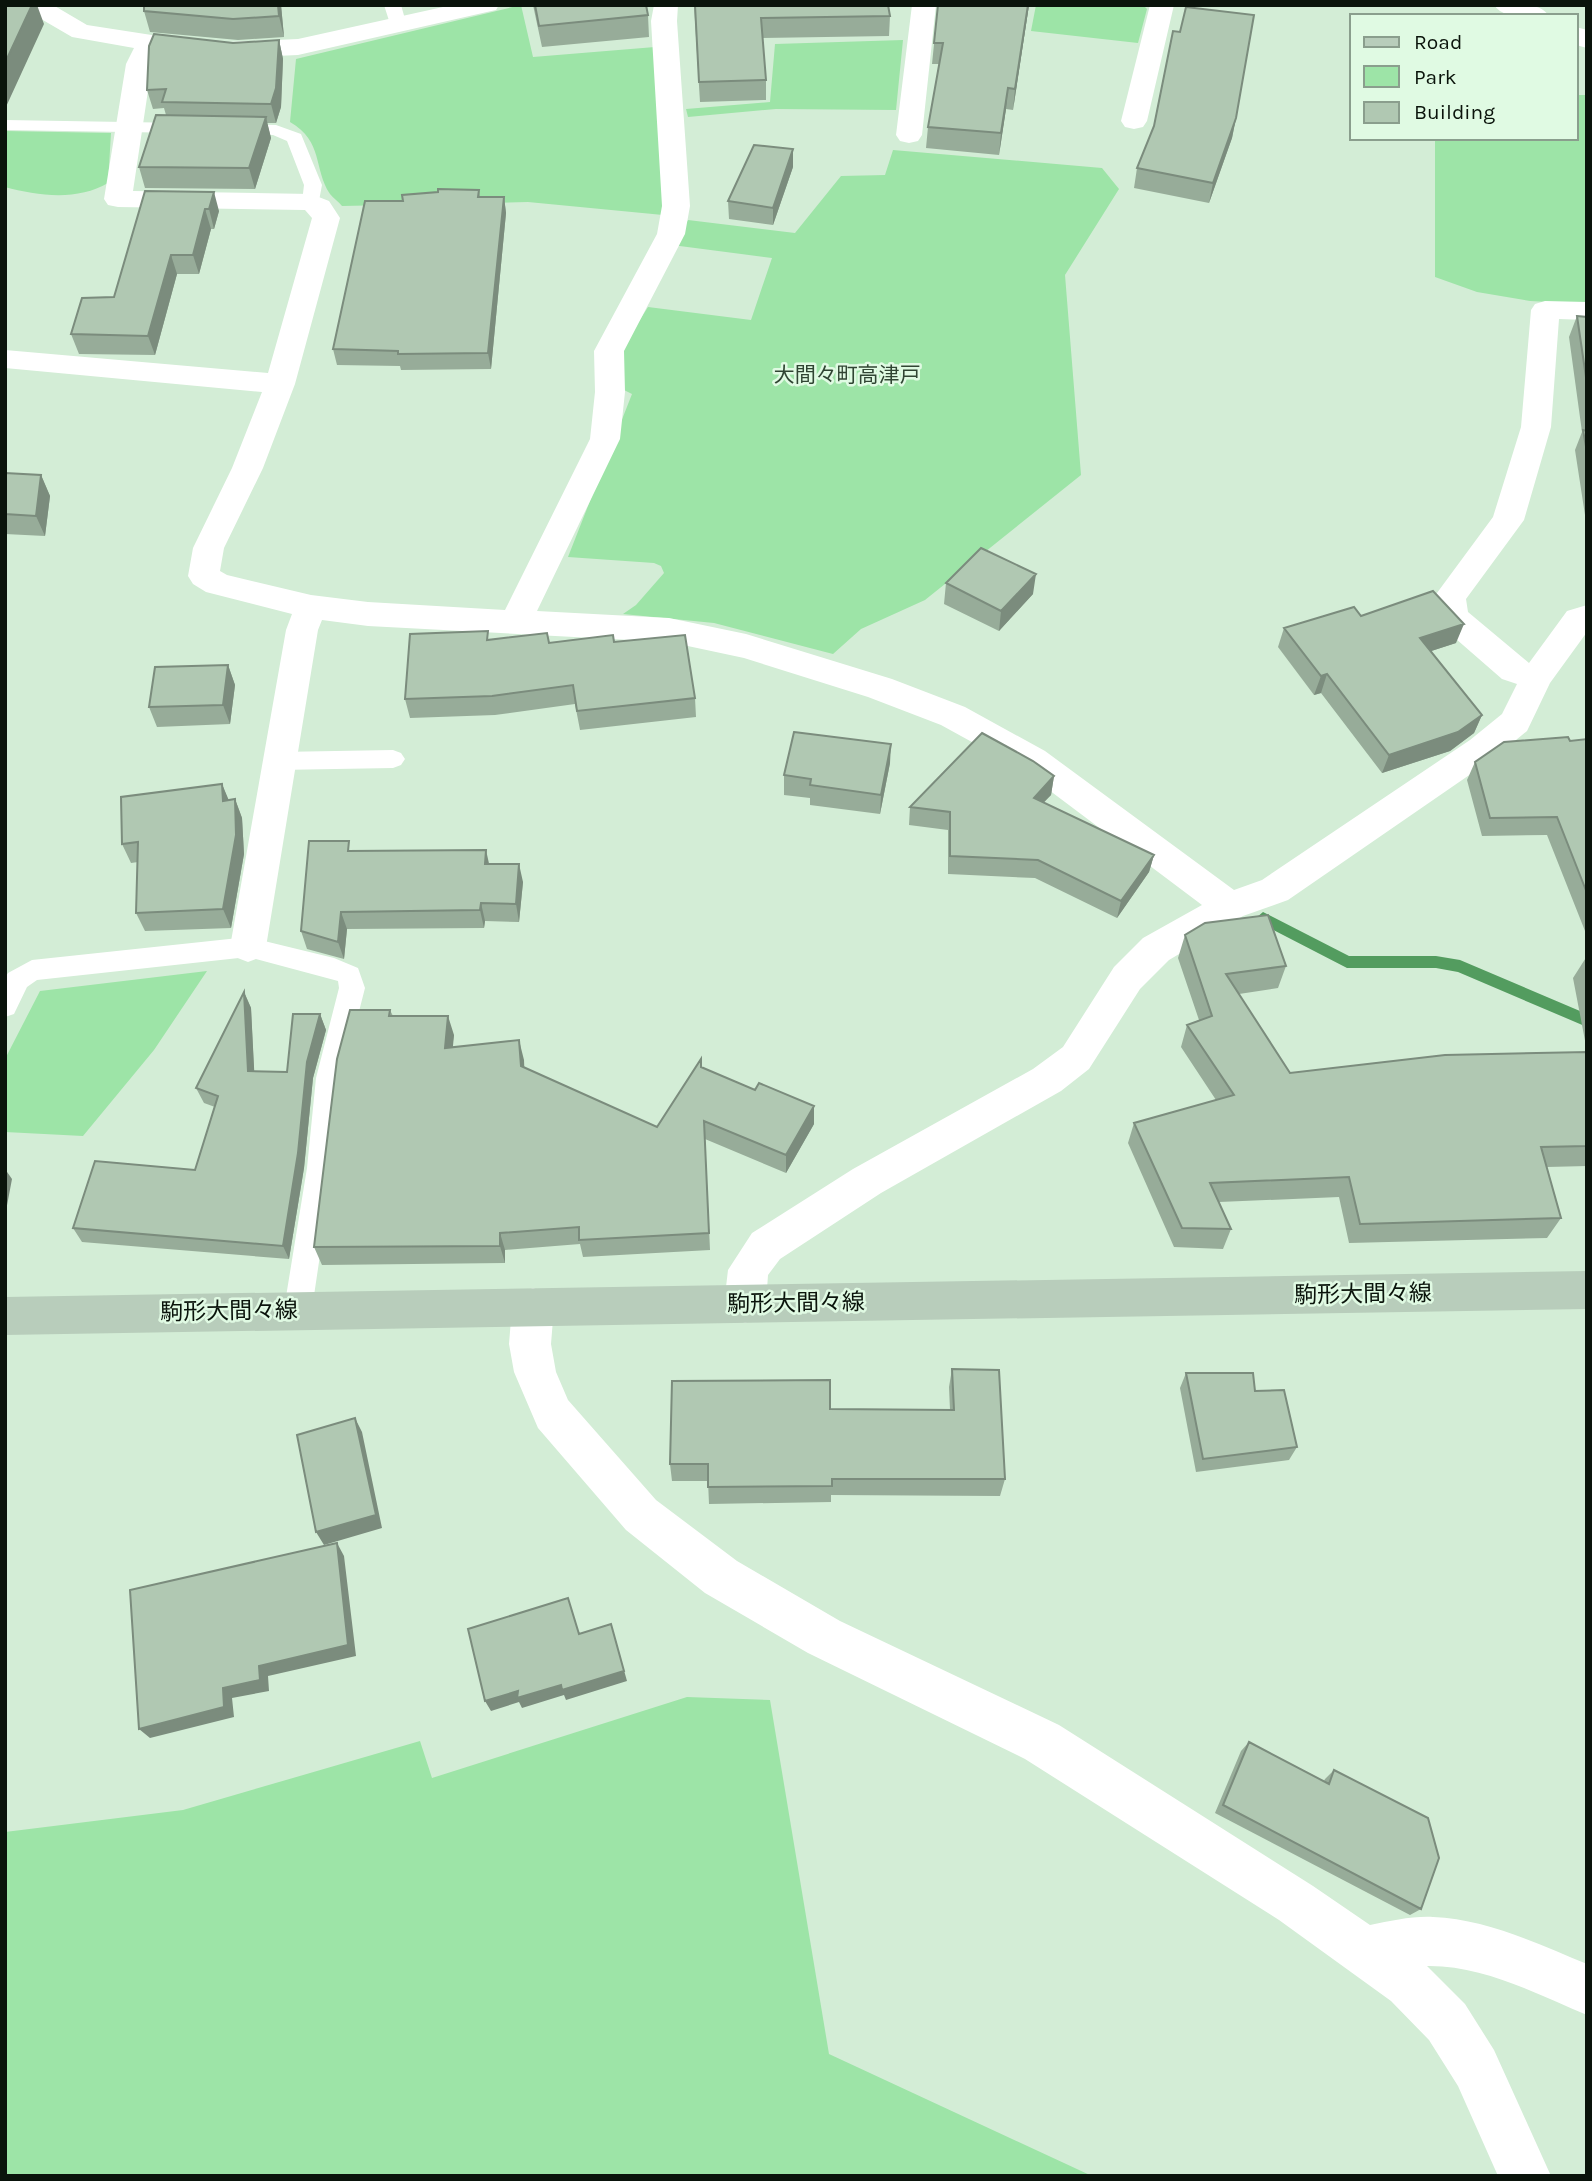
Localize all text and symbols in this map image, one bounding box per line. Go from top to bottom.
legend [1350,14,1578,140]
text: Road [1414,30,1462,54]
text: Park [1414,65,1457,89]
text: Building [1414,100,1495,124]
district label: 大間々町高津戸 [774,363,921,387]
street label: 駒形大間々線 [1294,1279,1432,1309]
street label: 駒形大間々線 [727,1288,865,1318]
street label: 駒形大間々線 [160,1296,298,1326]

